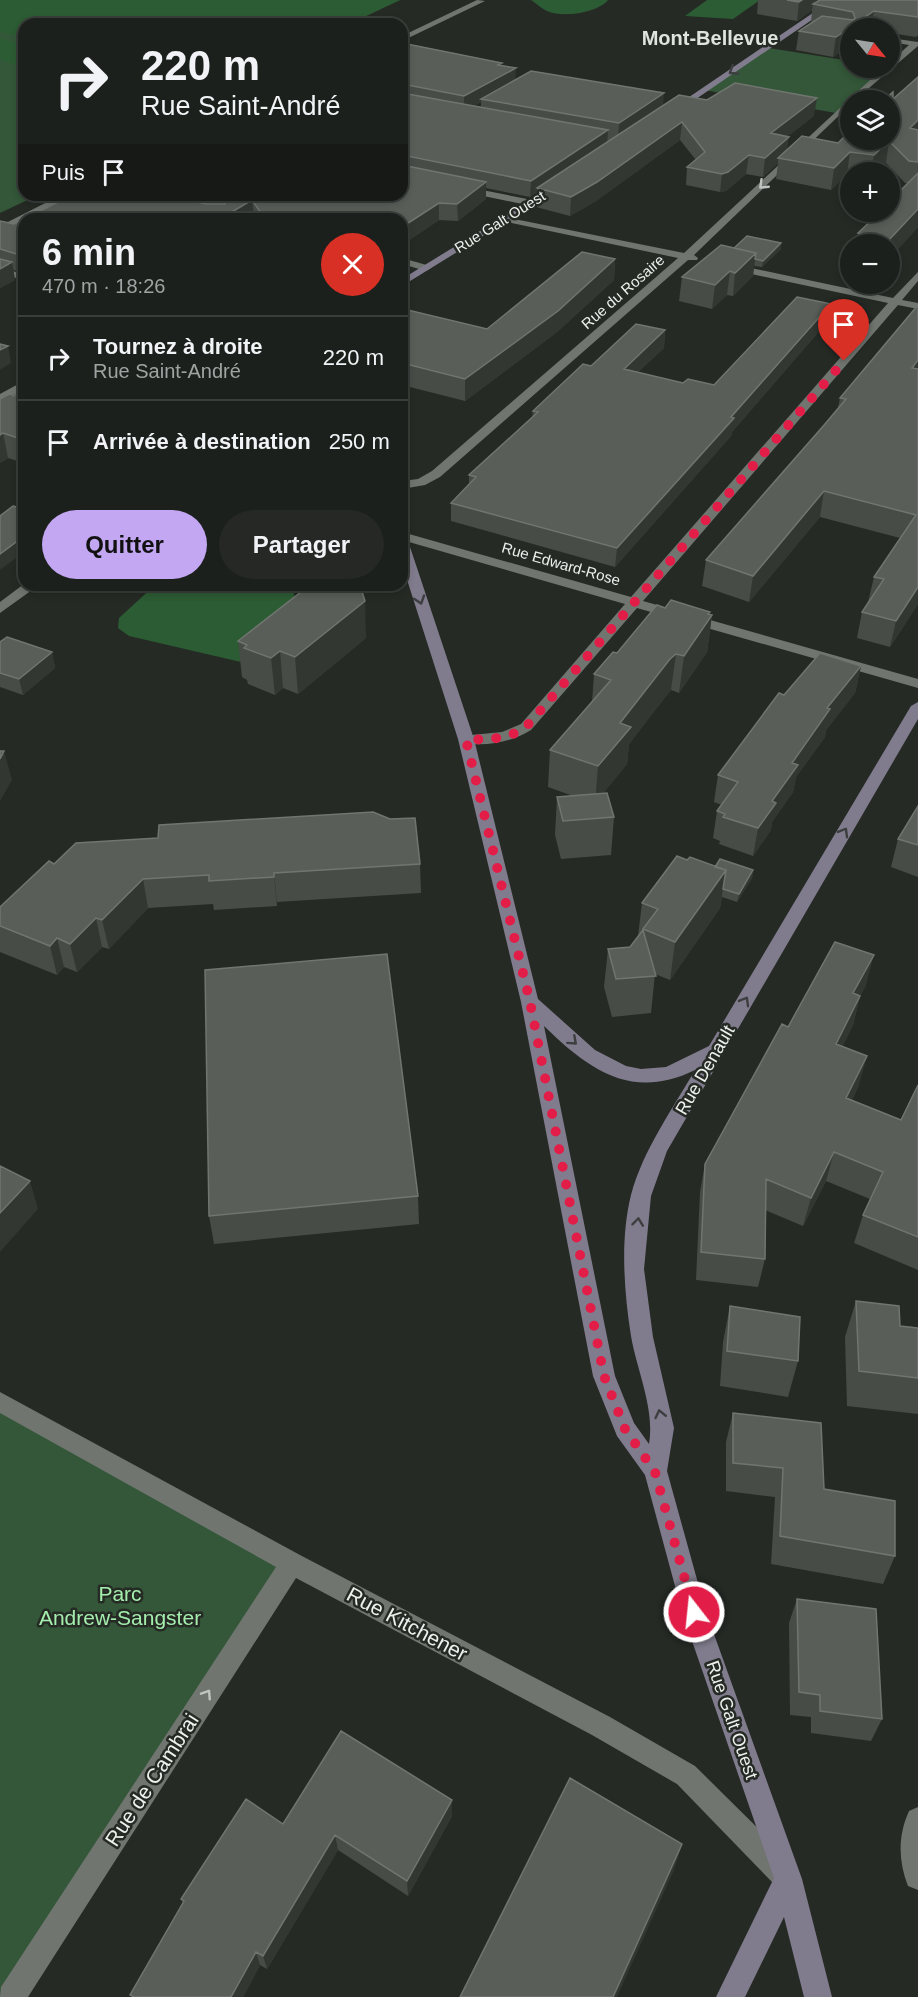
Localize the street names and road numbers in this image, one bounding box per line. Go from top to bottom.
street label: Rue Galt Ouest [451,187,549,256]
street label: Rue du Rosaire [578,251,668,332]
street label: Rue Edward-Rose [500,538,622,589]
street label: Rue Denault [671,1022,739,1118]
street label: Rue Kitchener [343,1582,471,1665]
street label: Rue Galt Ouest [702,1658,762,1782]
street label: Rue de Cambrai [100,1709,203,1850]

